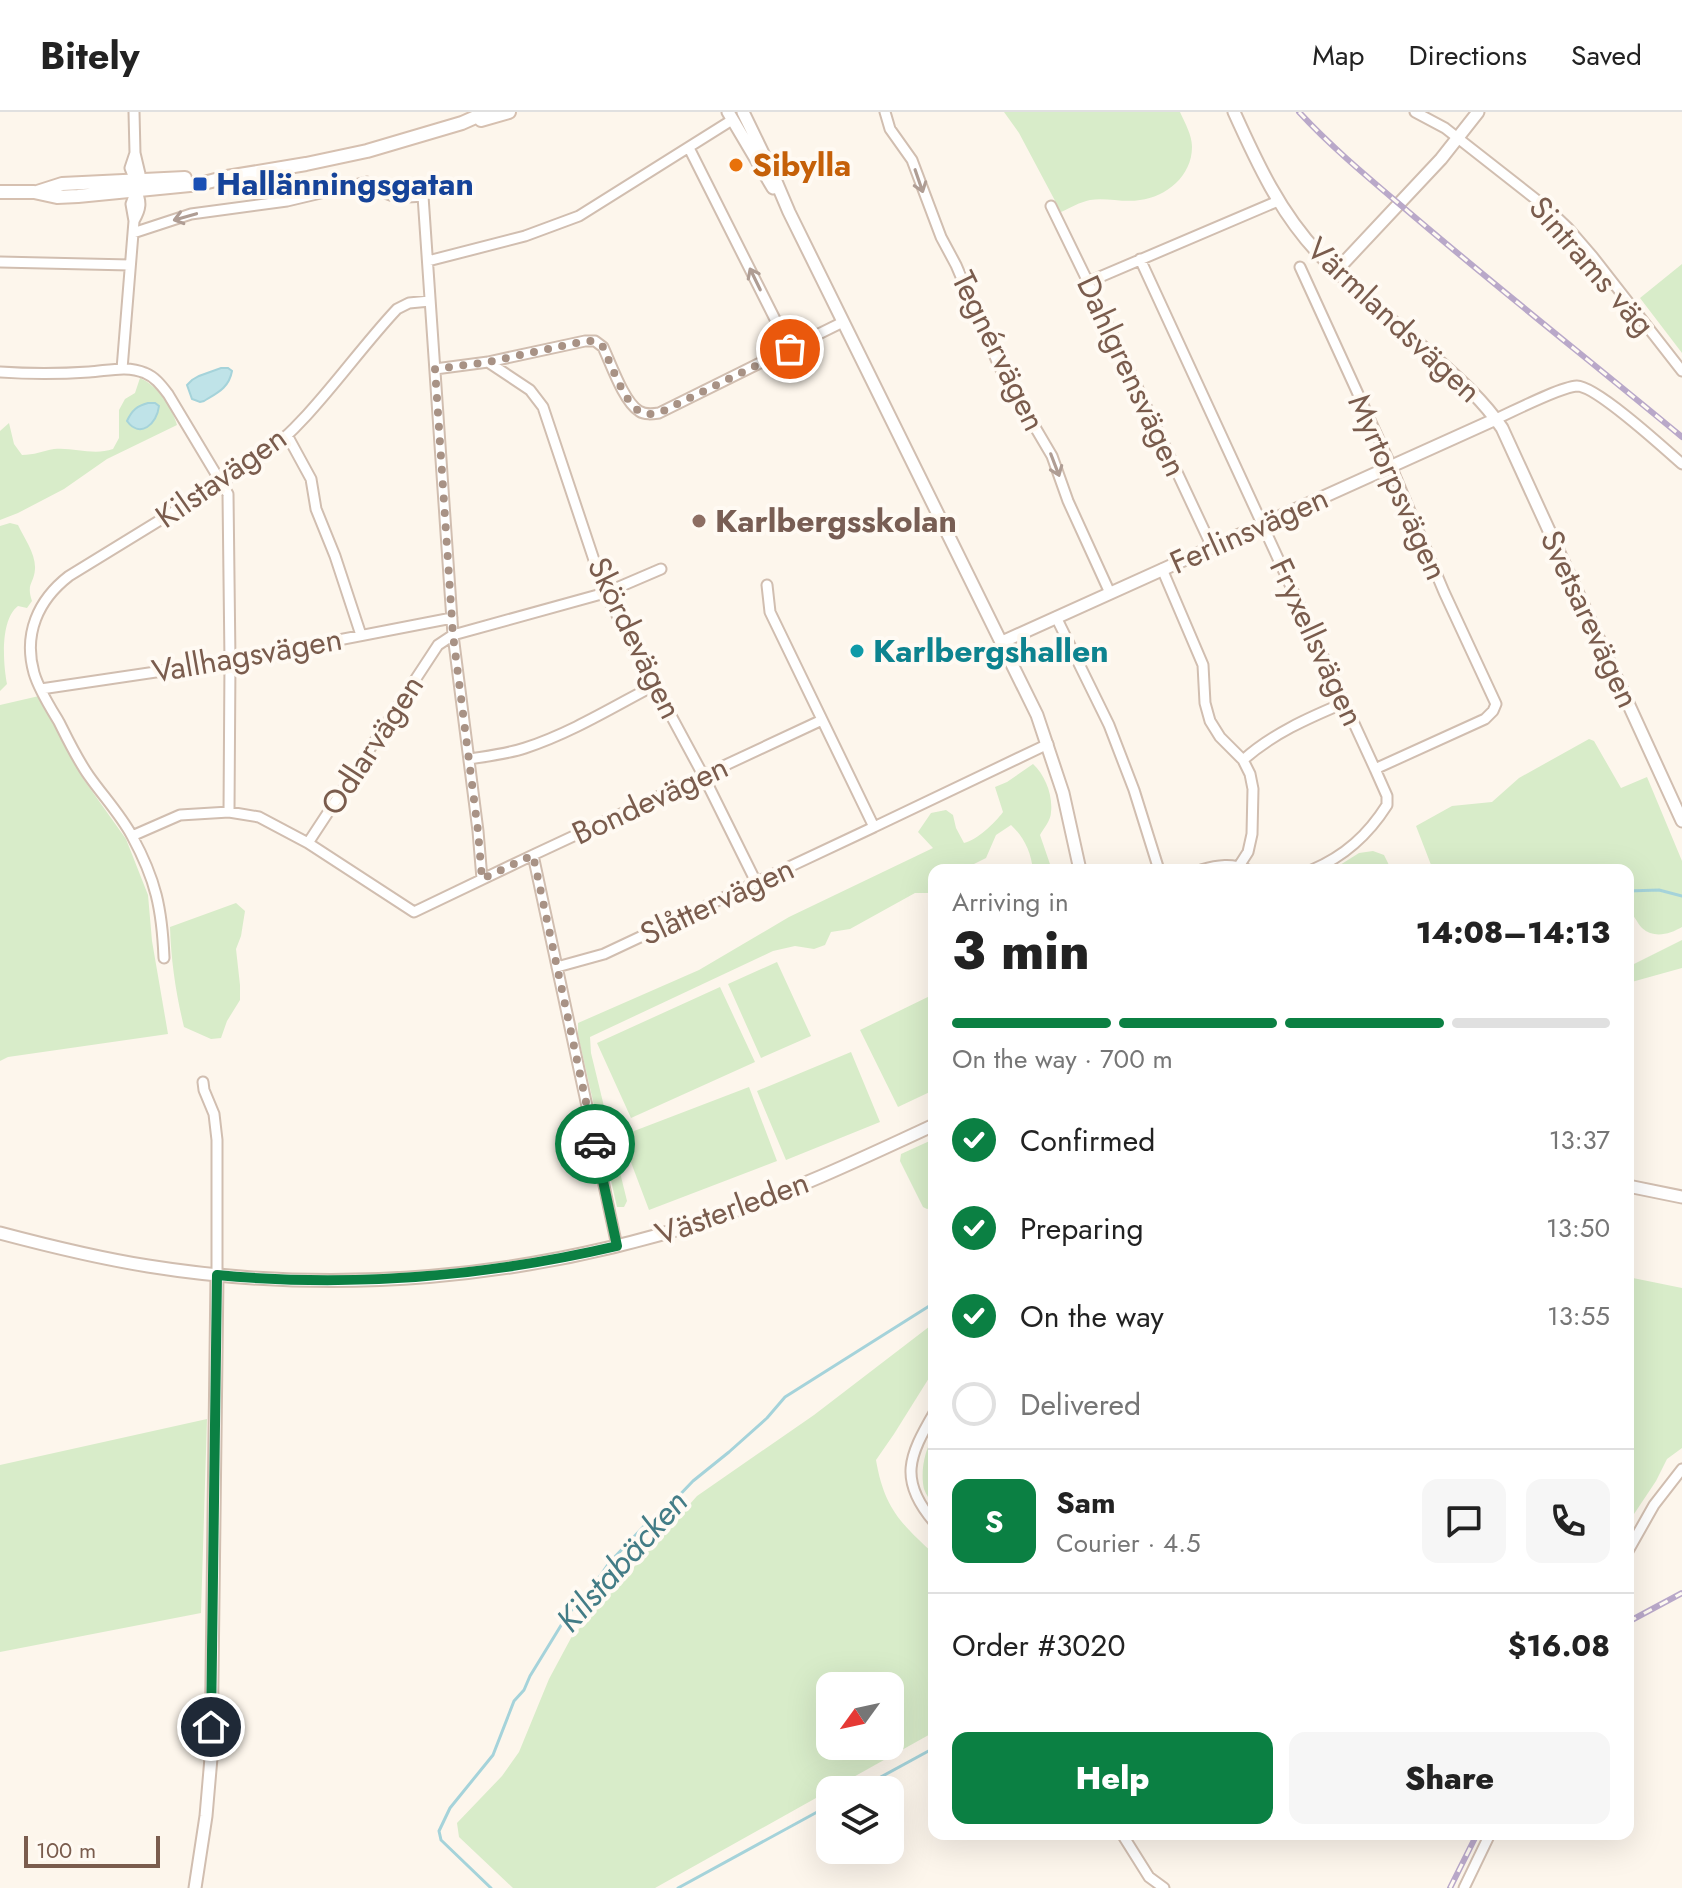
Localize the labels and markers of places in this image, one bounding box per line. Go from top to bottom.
place label: Sibylla [752,142,851,188]
marker: Sibylla [727,156,745,174]
place label: Hallänningsgatan [216,161,474,207]
marker: Hallänningsgatan [191,175,209,193]
pin [756,315,824,383]
place label: Karlbergsskolan [715,498,957,544]
marker: Karlbergsskolan [690,512,708,530]
place label: Karlbergshallen [873,628,1109,674]
marker: Karlbergshallen [848,642,866,660]
pin [177,1693,245,1761]

